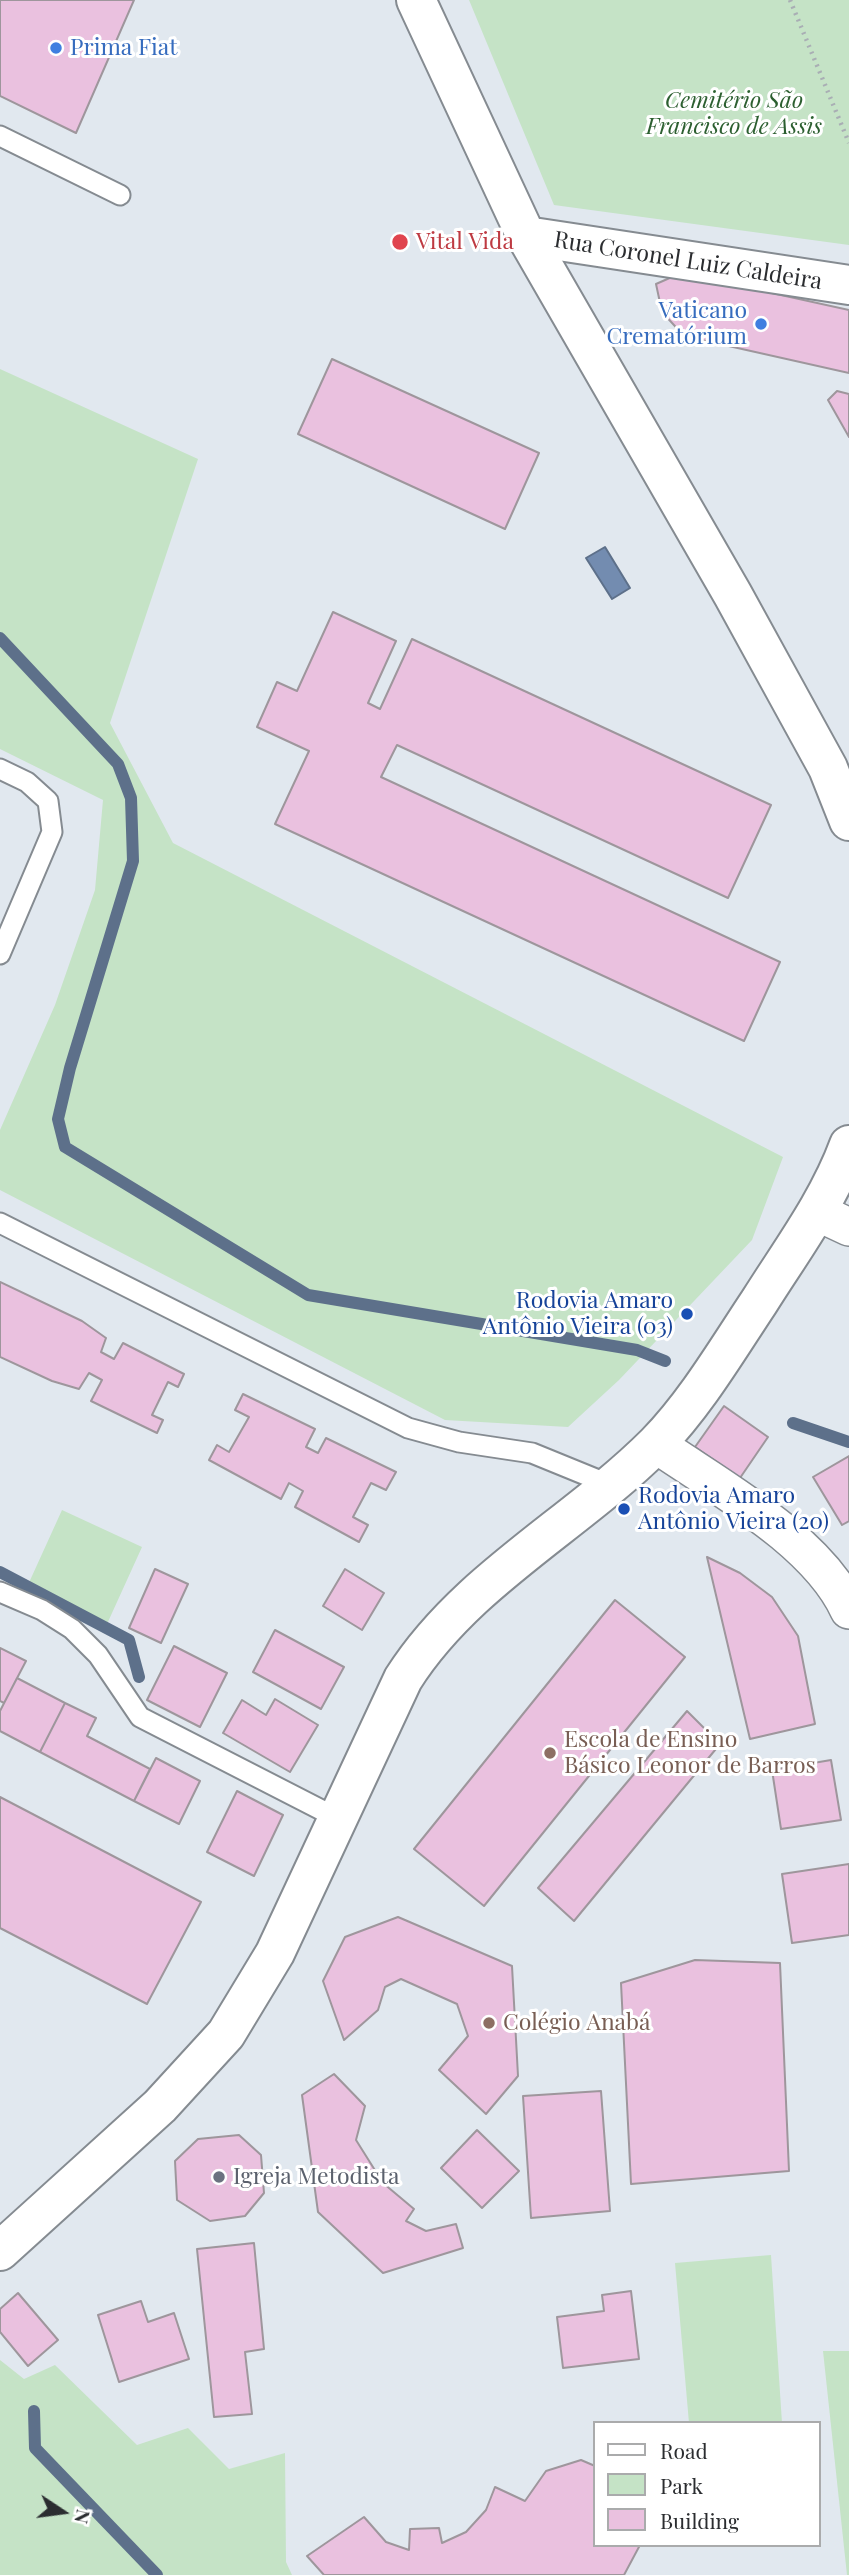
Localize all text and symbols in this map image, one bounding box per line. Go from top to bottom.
place label: Prima Fiat [70,34,177,62]
marker: Prima Fiat [48,40,64,56]
park label: Cemitério São Francisco de Assis [646,87,822,141]
street label: Rua Coronel Luiz Caldeira [552,226,824,296]
place label: Vital Vida [416,228,514,256]
marker: Vital Vida [390,232,410,252]
place label: Vaticano Crematórium [606,297,747,351]
marker: Vaticano Crematórium [753,316,769,332]
place label: Rodovia Amaro Antônio Vieira (03) [483,1287,673,1341]
marker: Rodovia Amaro Antônio Vieira (03) [679,1306,695,1322]
place label: Rodovia Amaro Antônio Vieira (20) [638,1482,829,1536]
marker: Rodovia Amaro Antônio Vieira (20) [616,1501,632,1517]
place label: Escola de Ensino Básico Leonor de Barros [564,1726,816,1780]
marker: Escola de Ensino Básico Leonor de Barros [542,1745,558,1761]
place label: Colégio Anabá [503,2009,650,2037]
marker: Colégio Anabá [481,2015,497,2031]
place label: Igreja Metodista [233,2163,399,2191]
marker: Igreja Metodista [211,2169,227,2185]
legend [594,2421,821,2547]
text: Road [660,2436,708,2464]
text: Park [660,2471,703,2499]
north arrow [28,2477,98,2547]
text: Building [660,2506,739,2534]
text: N [69,2507,98,2526]

